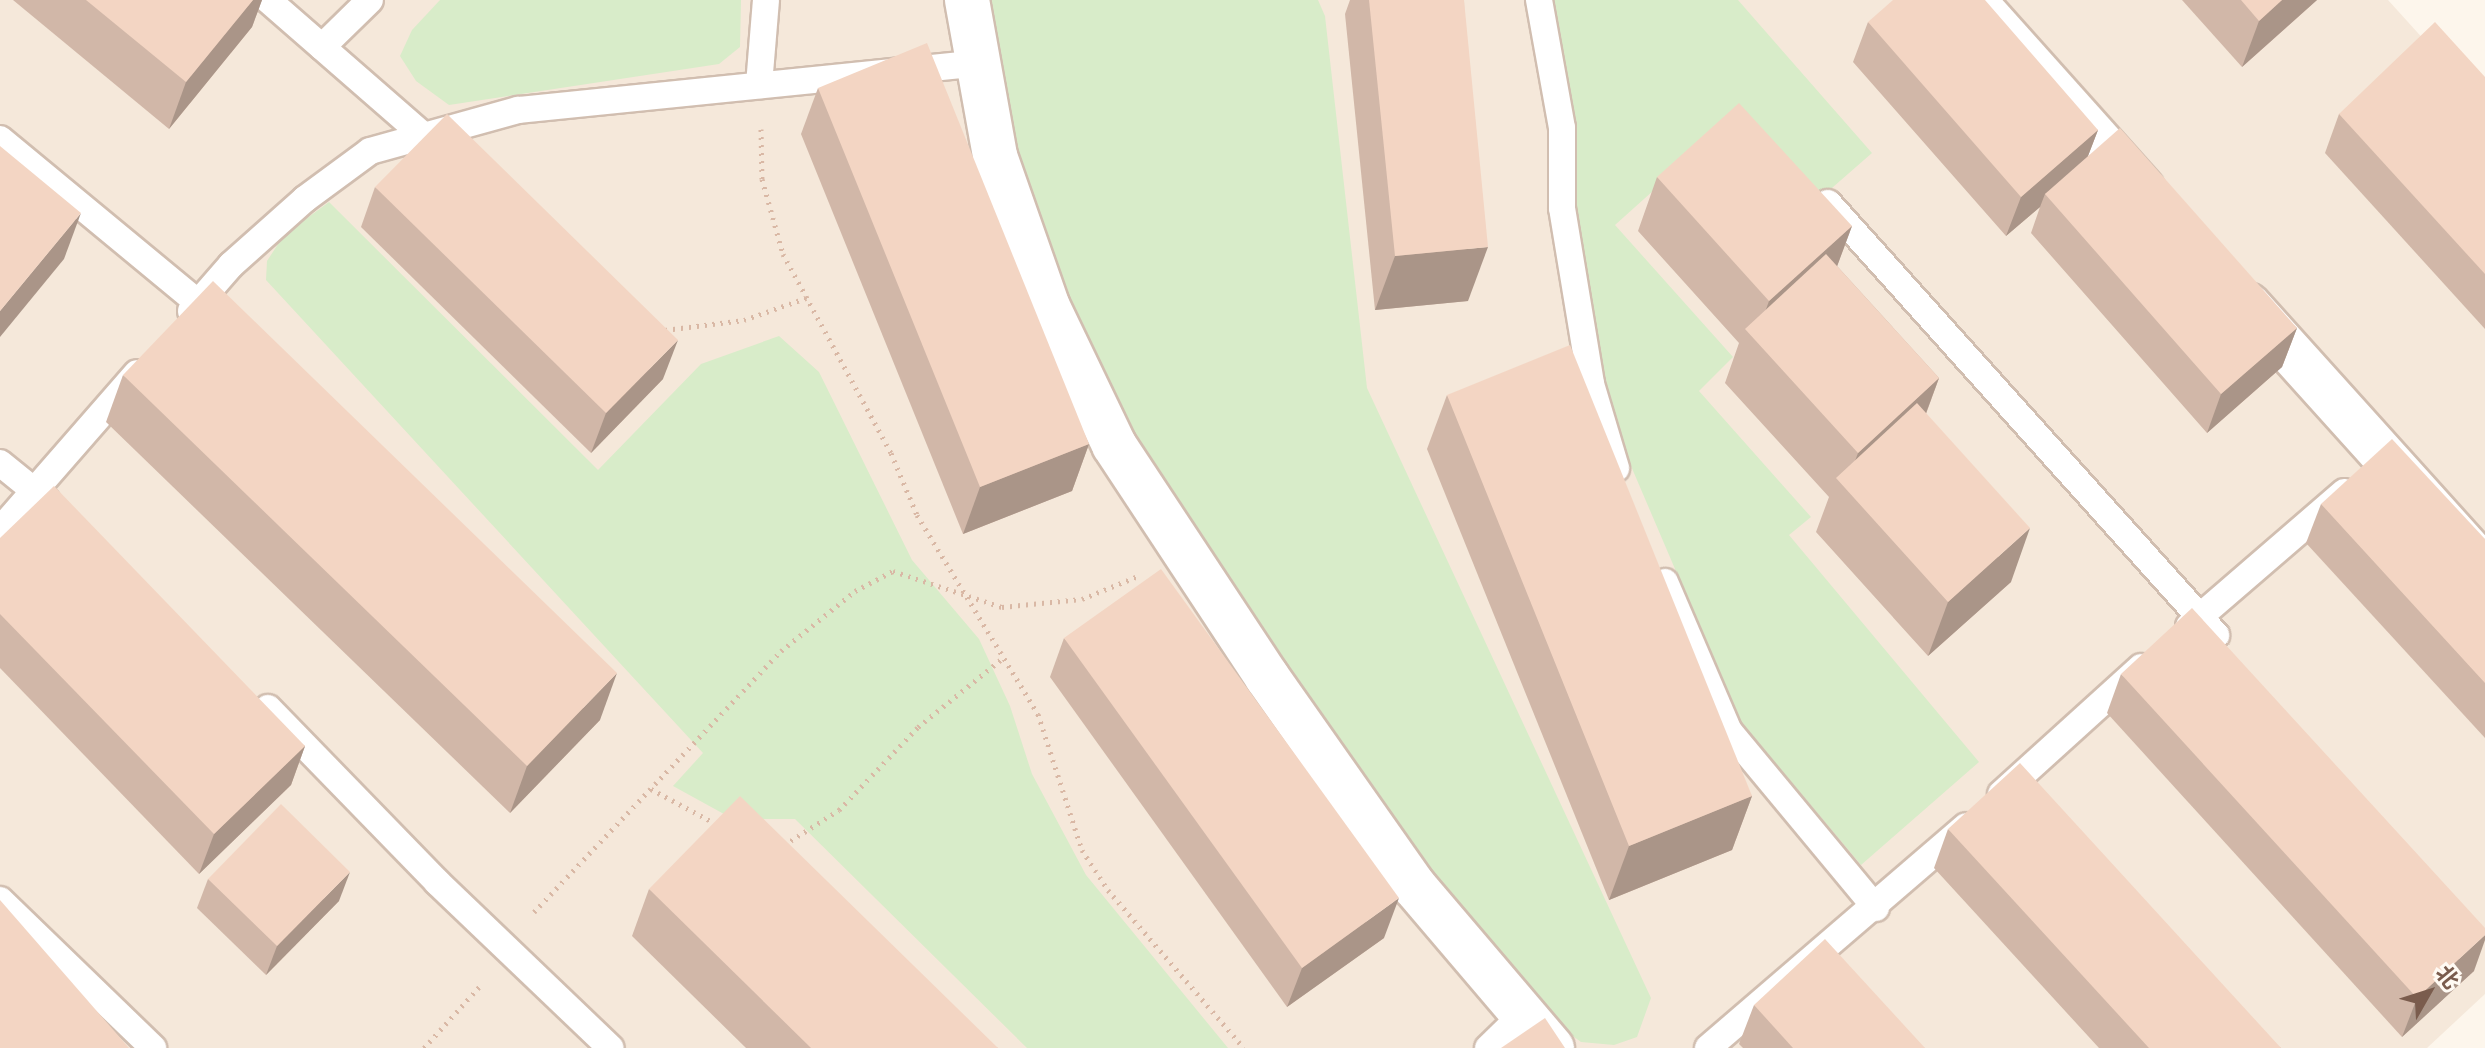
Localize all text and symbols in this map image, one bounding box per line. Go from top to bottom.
north arrow [2389,952,2469,1032]
text: 北 [2430,960,2465,994]

